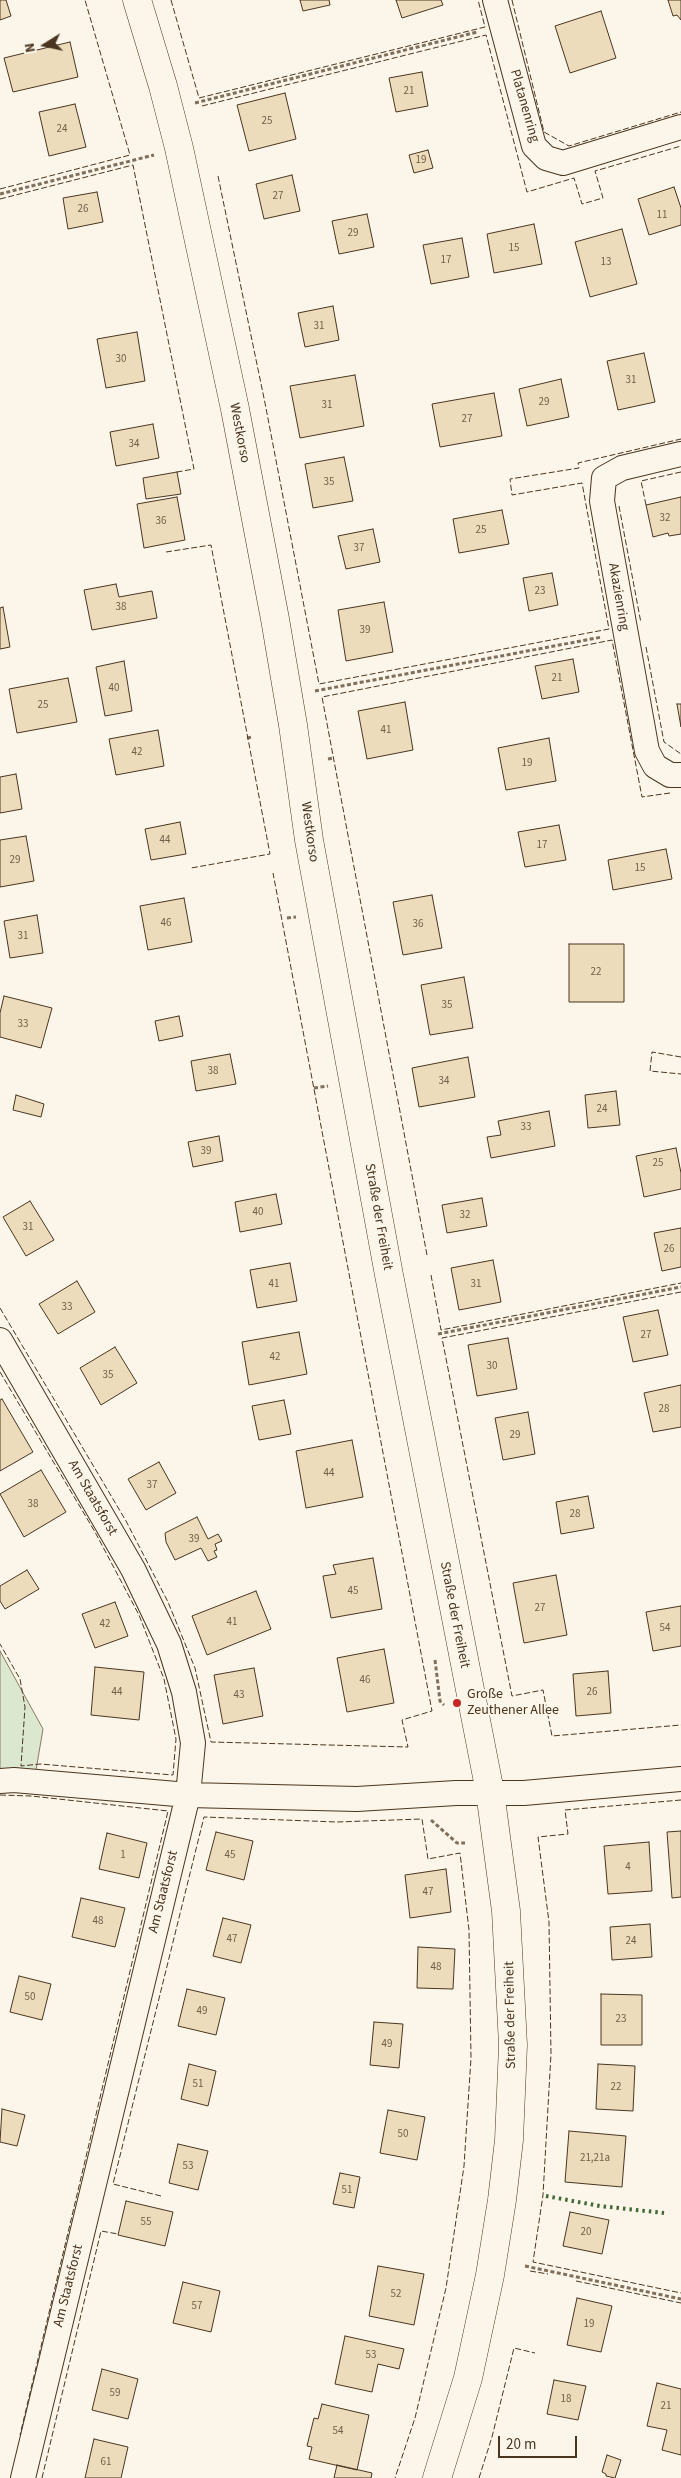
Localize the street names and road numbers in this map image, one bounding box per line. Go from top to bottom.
street label: Platanenring [506,68,542,144]
street label: Westkorso [225,402,253,464]
street label: Akazienring [604,562,632,632]
street label: Westkorso [296,801,322,863]
street label: Straße der Freiheit [360,1162,396,1272]
street label: Am Staatsforst [64,1457,120,1539]
street label: Straße der Freiheit [435,1560,473,1670]
street label: Am Staatsforst [146,1849,182,1935]
street label: Straße der Freiheit [502,1961,520,2069]
street label: Am Staatsforst [51,2243,87,2329]

